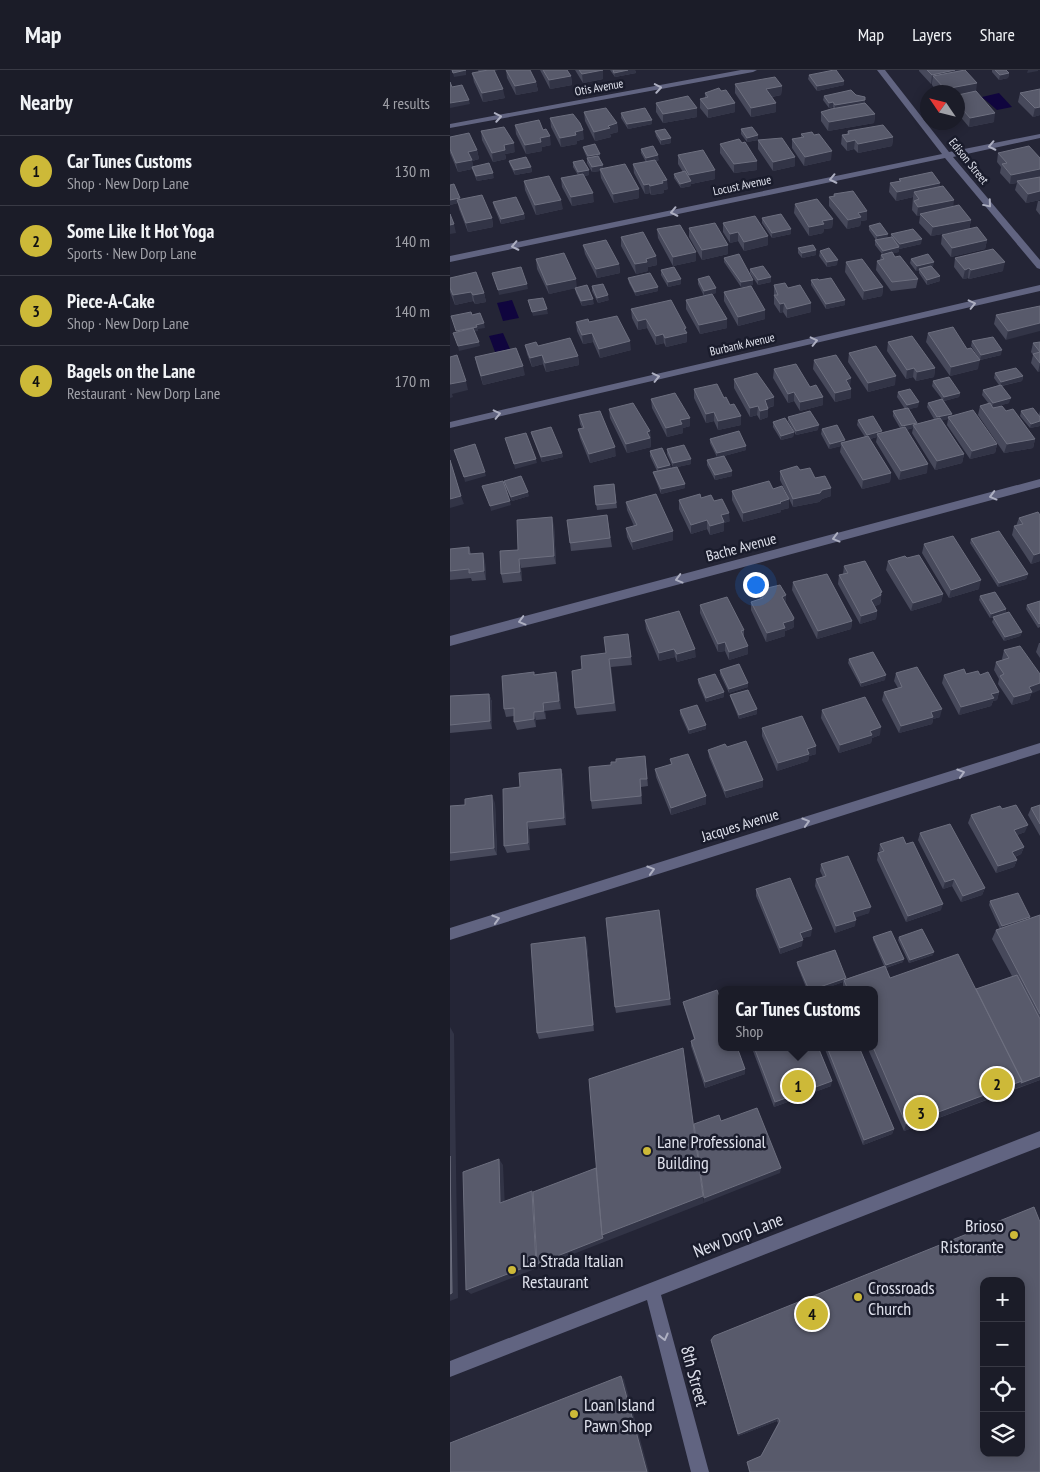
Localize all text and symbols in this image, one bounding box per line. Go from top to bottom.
text: Map [25,19,62,50]
text: Map [858,23,884,46]
text: Layers [912,23,952,46]
text: Share [980,23,1015,46]
street label: Otis Avenue [574,75,625,99]
one-way arrow [653,83,662,93]
north arrow [920,85,965,130]
text: Nearby [20,89,73,116]
text: 4 results [383,93,430,113]
one-way arrow [494,112,502,123]
street label: Edison Street [946,135,993,188]
one-way arrow [988,140,997,151]
text: Car Tunes Customs [67,149,192,173]
text: 1 [32,161,40,181]
text: 130 m [395,161,430,181]
street label: Locust Avenue [712,172,772,198]
text: Shop · New Dorp Lane [67,173,189,193]
one-way arrow [829,174,838,184]
one-way arrow [982,198,991,207]
one-way arrow [670,207,679,217]
text: Some Like It Hot Yoga [67,219,214,243]
text: 2 [32,231,40,251]
text: 140 m [395,231,430,251]
one-way arrow [511,240,519,250]
text: Sports · New Dorp Lane [67,243,197,263]
text: Piece-A-Cake [67,289,155,313]
one-way arrow [968,299,977,310]
text: 3 [32,301,40,321]
text: 140 m [395,301,430,321]
text: Shop · New Dorp Lane [67,313,189,333]
street label: Burbank Avenue [708,329,776,359]
one-way arrow [810,336,819,347]
text: Bagels on the Lane [67,359,195,383]
text: 4 [32,371,40,391]
text: 170 m [395,371,430,391]
one-way arrow [651,372,660,383]
text: Restaurant · New Dorp Lane [67,383,220,403]
one-way arrow [493,409,502,420]
one-way arrow [989,490,997,500]
street label: Bache Avenue [704,529,778,565]
one-way arrow [832,532,840,542]
your location [743,572,769,598]
one-way arrow [675,574,683,584]
one-way arrow [518,616,526,626]
one-way arrow [957,768,965,778]
street label: Jacques Avenue [698,804,781,846]
one-way arrow [802,817,810,827]
one-way arrow [647,866,655,876]
one-way arrow [492,915,500,925]
popup [718,986,878,1051]
text: Car Tunes Customs [736,997,860,1021]
text: Shop [736,1021,763,1041]
pin: 2 [981,1065,1013,1103]
pin: 1 [782,1067,814,1105]
pin: 3 [905,1094,937,1132]
place label: Lane Professional Building [657,1130,767,1174]
marker: Lane Professional Building [641,1145,653,1157]
street label: New Dorp Lane [690,1207,786,1263]
place label: Brioso Ristorante [941,1214,1004,1258]
marker: Brioso Ristorante [1008,1229,1020,1241]
place label: La Strada Italian Restaurant [522,1249,623,1293]
marker: La Strada Italian Restaurant [506,1264,518,1276]
place label: Crossroads Church [868,1276,935,1320]
map controls [980,1277,1025,1457]
button: + [980,1277,1025,1322]
marker: Crossroads Church [852,1291,864,1303]
pin: 4 [796,1295,828,1333]
button: − [980,1322,1025,1367]
one-way arrow [658,1333,668,1341]
street label: 8th Street [676,1343,714,1409]
button: locate [980,1367,1025,1412]
place label: Loan Island Pawn Shop [584,1393,655,1437]
marker: Loan Island Pawn Shop [568,1408,580,1420]
button: layers [980,1412,1025,1457]

